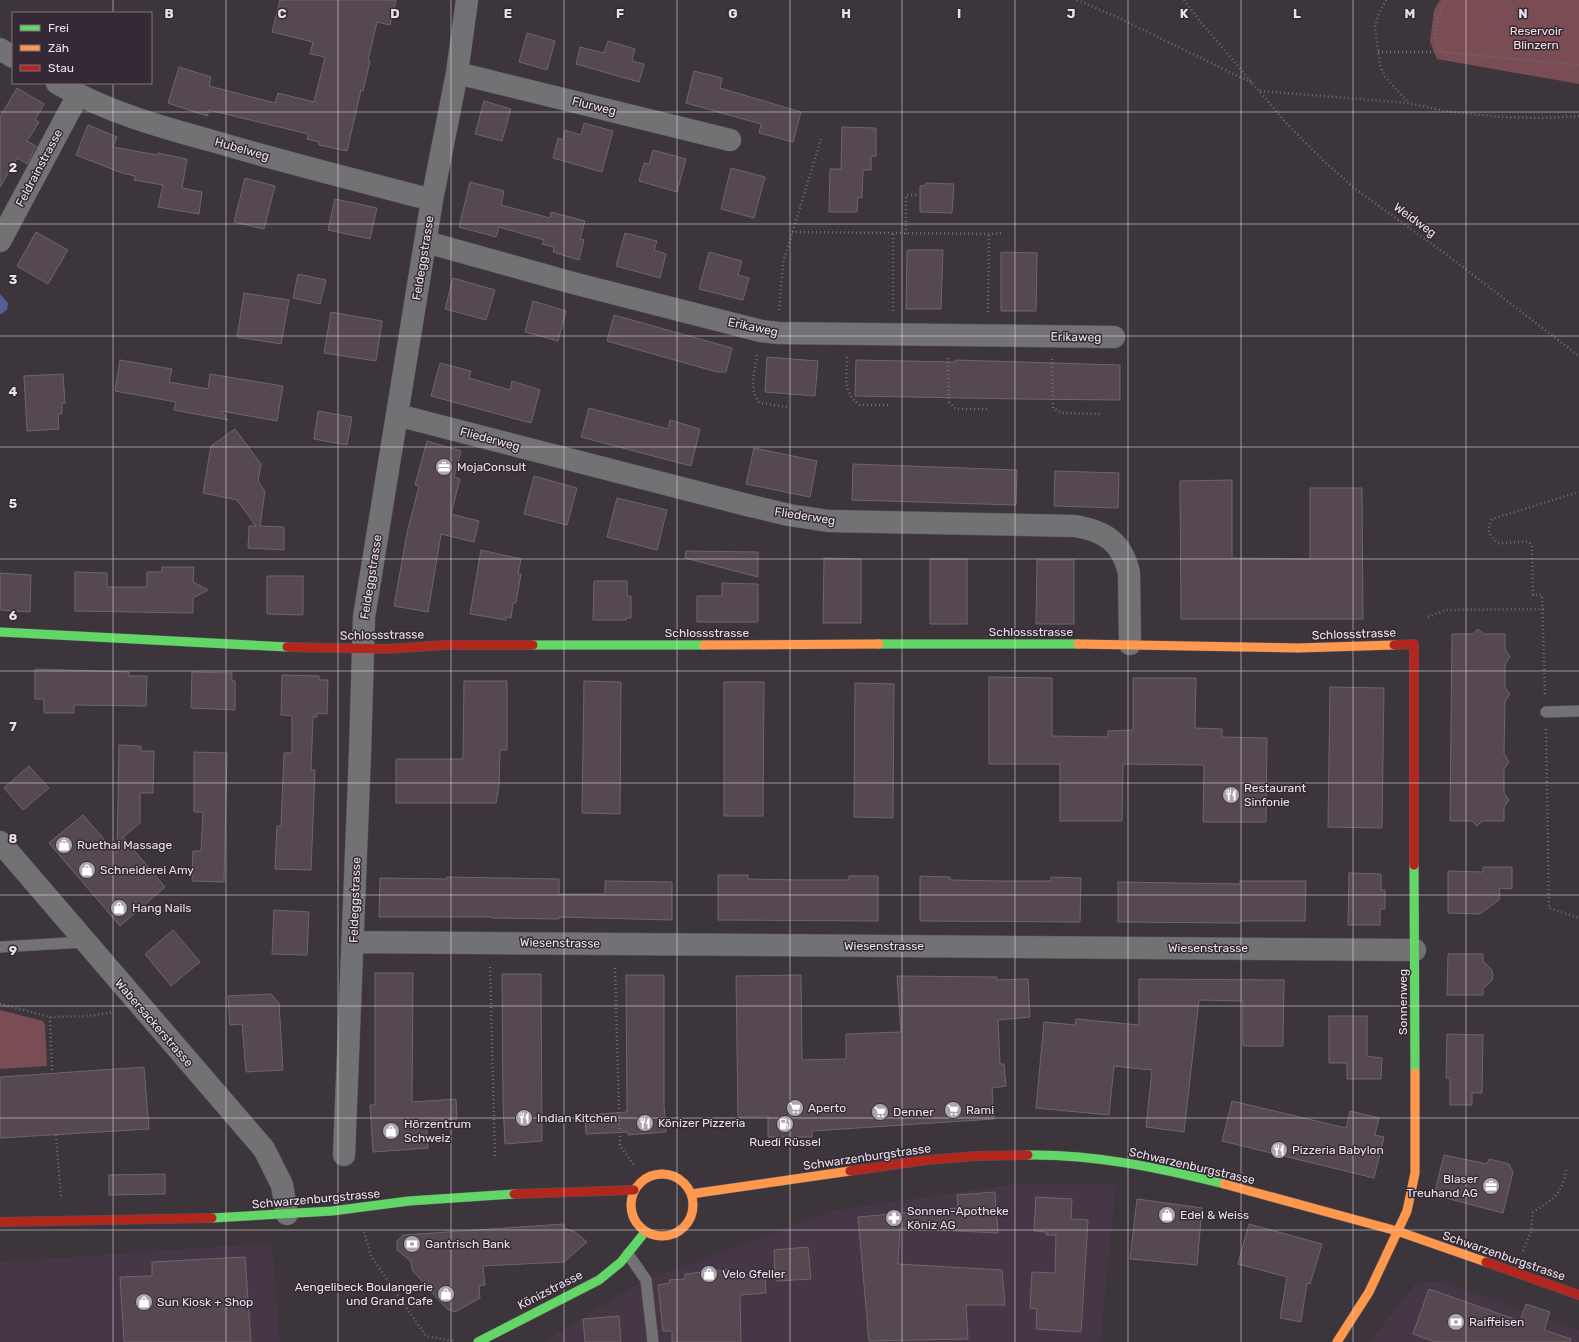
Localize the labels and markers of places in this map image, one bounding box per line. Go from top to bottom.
office icon: MojaConsult [434,457,454,477]
place label: MojaConsult [457,460,527,474]
place label: Restaurant Sinfonie [1244,781,1306,809]
restaurant icon: Restaurant Sinfonie [1221,785,1241,805]
shop icon: Ruethai Massage [54,835,74,855]
place label: Ruethai Massage [77,838,172,852]
shop icon: Schneiderei Amy [77,860,97,880]
place label: Schneiderei Amy [100,863,194,877]
shop icon: Hang Nails [109,898,129,918]
place label: Hang Nails [132,901,191,915]
supermarket icon: Aperto [785,1098,805,1118]
supermarket icon: Rami [943,1100,963,1120]
place label: Aperto [808,1101,846,1115]
supermarket icon: Denner [870,1102,890,1122]
place label: Rami [966,1103,994,1117]
place label: Denner [893,1105,934,1119]
restaurant icon: Indian Kitchen [514,1108,534,1128]
place label: Indian Kitchen [537,1111,617,1125]
restaurant icon: Könizer Pizzeria [635,1113,655,1133]
fuel station icon: Ruedi Rüssel [775,1114,795,1134]
place label: Könizer Pizzeria [658,1116,745,1130]
place label: Hörzentrum Schweiz [404,1117,471,1145]
shop icon: Hörzentrum Schweiz [381,1121,401,1141]
place label: Ruedi Rüssel [749,1135,821,1149]
restaurant icon: Pizzeria Babylon [1269,1140,1289,1160]
place label: Pizzeria Babylon [1292,1143,1384,1157]
place label: Blaser Treuhand AG [1407,1172,1478,1200]
office icon: Blaser Treuhand AG [1481,1176,1501,1196]
place label: Sonnen-Apotheke Köniz AG [907,1204,1009,1232]
shop icon: Edel & Weiss [1157,1205,1177,1225]
pharmacy icon: Sonnen-Apotheke Köniz AG [884,1208,904,1228]
place label: Edel & Weiss [1180,1208,1249,1222]
bank icon: Gantrisch Bank [402,1234,422,1254]
place label: Gantrisch Bank [425,1237,511,1251]
shop icon: Velo Gfeller [699,1264,719,1284]
place label: Velo Gfeller [722,1267,786,1281]
place label: Aengelibeck Boulangerie und Grand Cafe [295,1280,433,1308]
shop icon: Aengelibeck Boulangerie und Grand Cafe [436,1284,456,1304]
shop icon: Sun Kiosk + Shop [134,1292,154,1312]
place label: Sun Kiosk + Shop [157,1295,253,1309]
bank icon: Raiffeisen [1446,1312,1466,1332]
place label: Raiffeisen [1469,1315,1524,1329]

